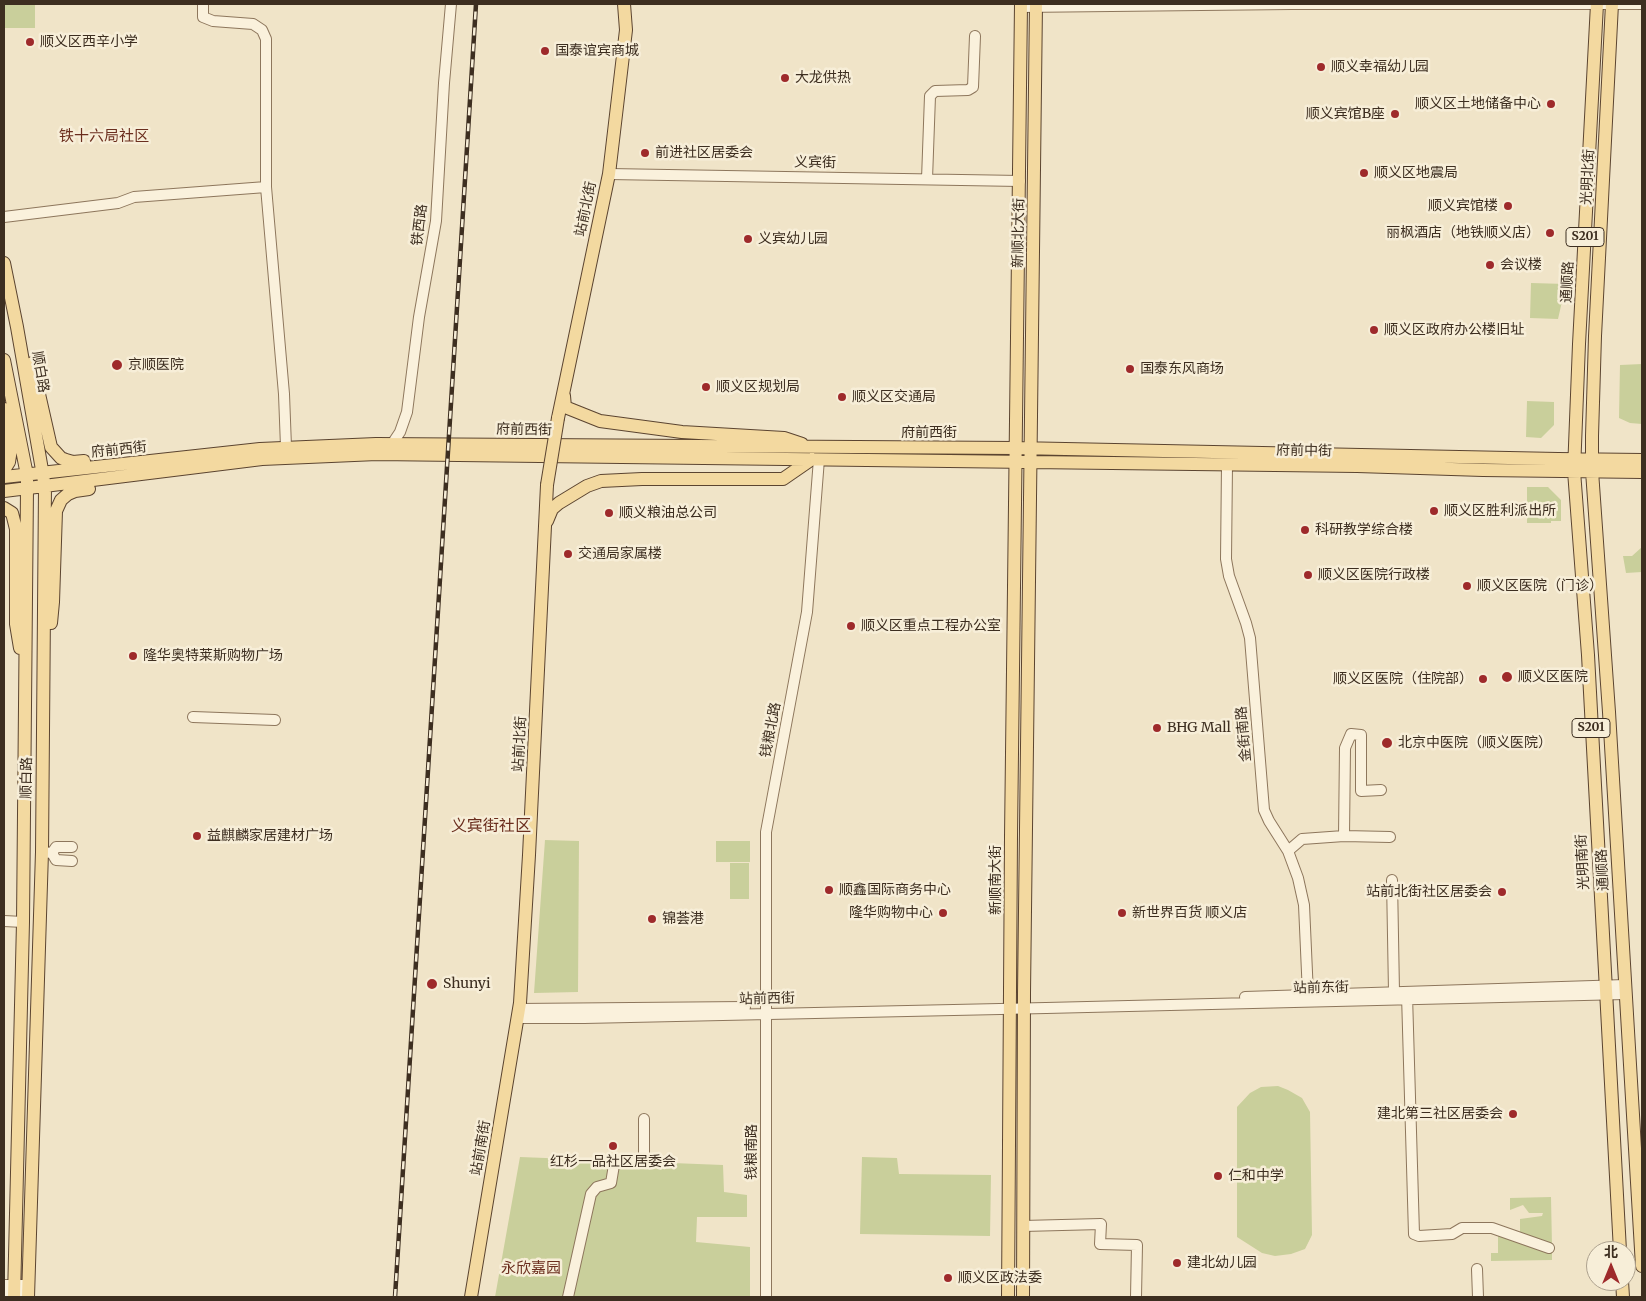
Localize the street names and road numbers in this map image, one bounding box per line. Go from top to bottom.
street label: 光明北街 [1578,149,1598,205]
street label: 义宾街 [794,154,836,172]
street label: 站前北街 [572,180,600,238]
street label: 新顺北大街 [1010,198,1028,268]
street label: 铁西路 [409,203,431,247]
road number: S201 [1566,228,1604,246]
street label: 通顺路 [1559,261,1577,303]
street label: 顺白路 [28,350,52,394]
street label: 府前西街 [496,421,552,439]
street label: 府前西街 [901,425,957,441]
street label: 府前西街 [90,439,148,461]
street label: 府前中街 [1276,442,1332,460]
street label: 钱粮北路 [757,701,785,759]
street label: 金街南路 [1233,705,1255,763]
street label: 站前北街 [510,716,530,772]
road number: S201 [1572,718,1610,738]
street label: 顺白路 [18,757,36,799]
street label: 光明南街 [1573,834,1593,890]
street label: 新顺南大街 [988,845,1004,915]
street label: 通顺路 [1594,849,1612,891]
street label: 站前东街 [1293,979,1349,997]
street label: 站前西街 [739,990,795,1008]
street label: 站前南街 [468,1119,494,1177]
street label: 钱粮南路 [744,1124,760,1180]

